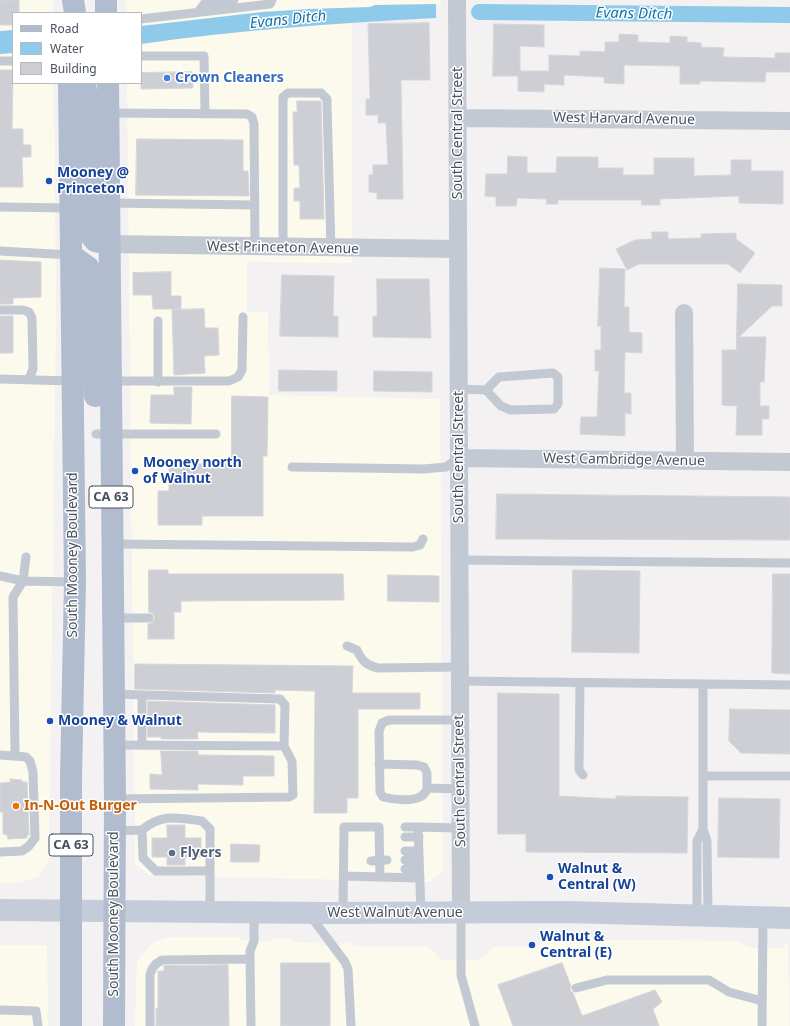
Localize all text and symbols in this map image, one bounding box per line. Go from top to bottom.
water label: Evans Ditch [596,4,672,24]
water label: Evans Ditch [249,7,327,33]
legend [12,12,142,84]
text: Road [50,20,79,37]
text: Water [50,40,84,57]
text: Building [50,60,97,77]
street label: South Central Street [450,67,466,199]
place label: Crown Cleaners [175,70,284,86]
marker: Crown Cleaners [162,73,172,83]
street label: West Harvard Avenue [553,109,695,129]
place label: Mooney @ Princeton [57,165,129,198]
marker: Mooney @ Princeton [44,176,54,186]
street label: West Princeton Avenue [207,238,359,258]
street label: South Central Street [451,391,467,523]
street label: West Cambridge Avenue [543,450,705,470]
place label: Mooney north of Walnut [143,455,242,488]
marker: Mooney north of Walnut [130,466,140,476]
street label: South Mooney Boulevard [65,472,81,638]
road number: CA 63 [89,486,133,508]
place label: Mooney & Walnut [58,713,182,729]
street label: South Central Street [450,715,470,847]
marker: Mooney & Walnut [45,716,55,726]
place label: In-N-Out Burger [24,798,137,814]
marker: In-N-Out Burger [11,801,21,811]
street label: South Mooney Boulevard [106,831,122,997]
road number: CA 63 [49,834,93,856]
place label: Flyers [180,845,221,861]
marker: Flyers [167,848,177,858]
place label: Walnut & Central (W) [558,861,636,894]
marker: Walnut & Central (W) [545,872,555,882]
street label: West Walnut Avenue [327,905,463,921]
place label: Walnut & Central (E) [540,929,612,962]
marker: Walnut & Central (E) [527,940,537,950]

